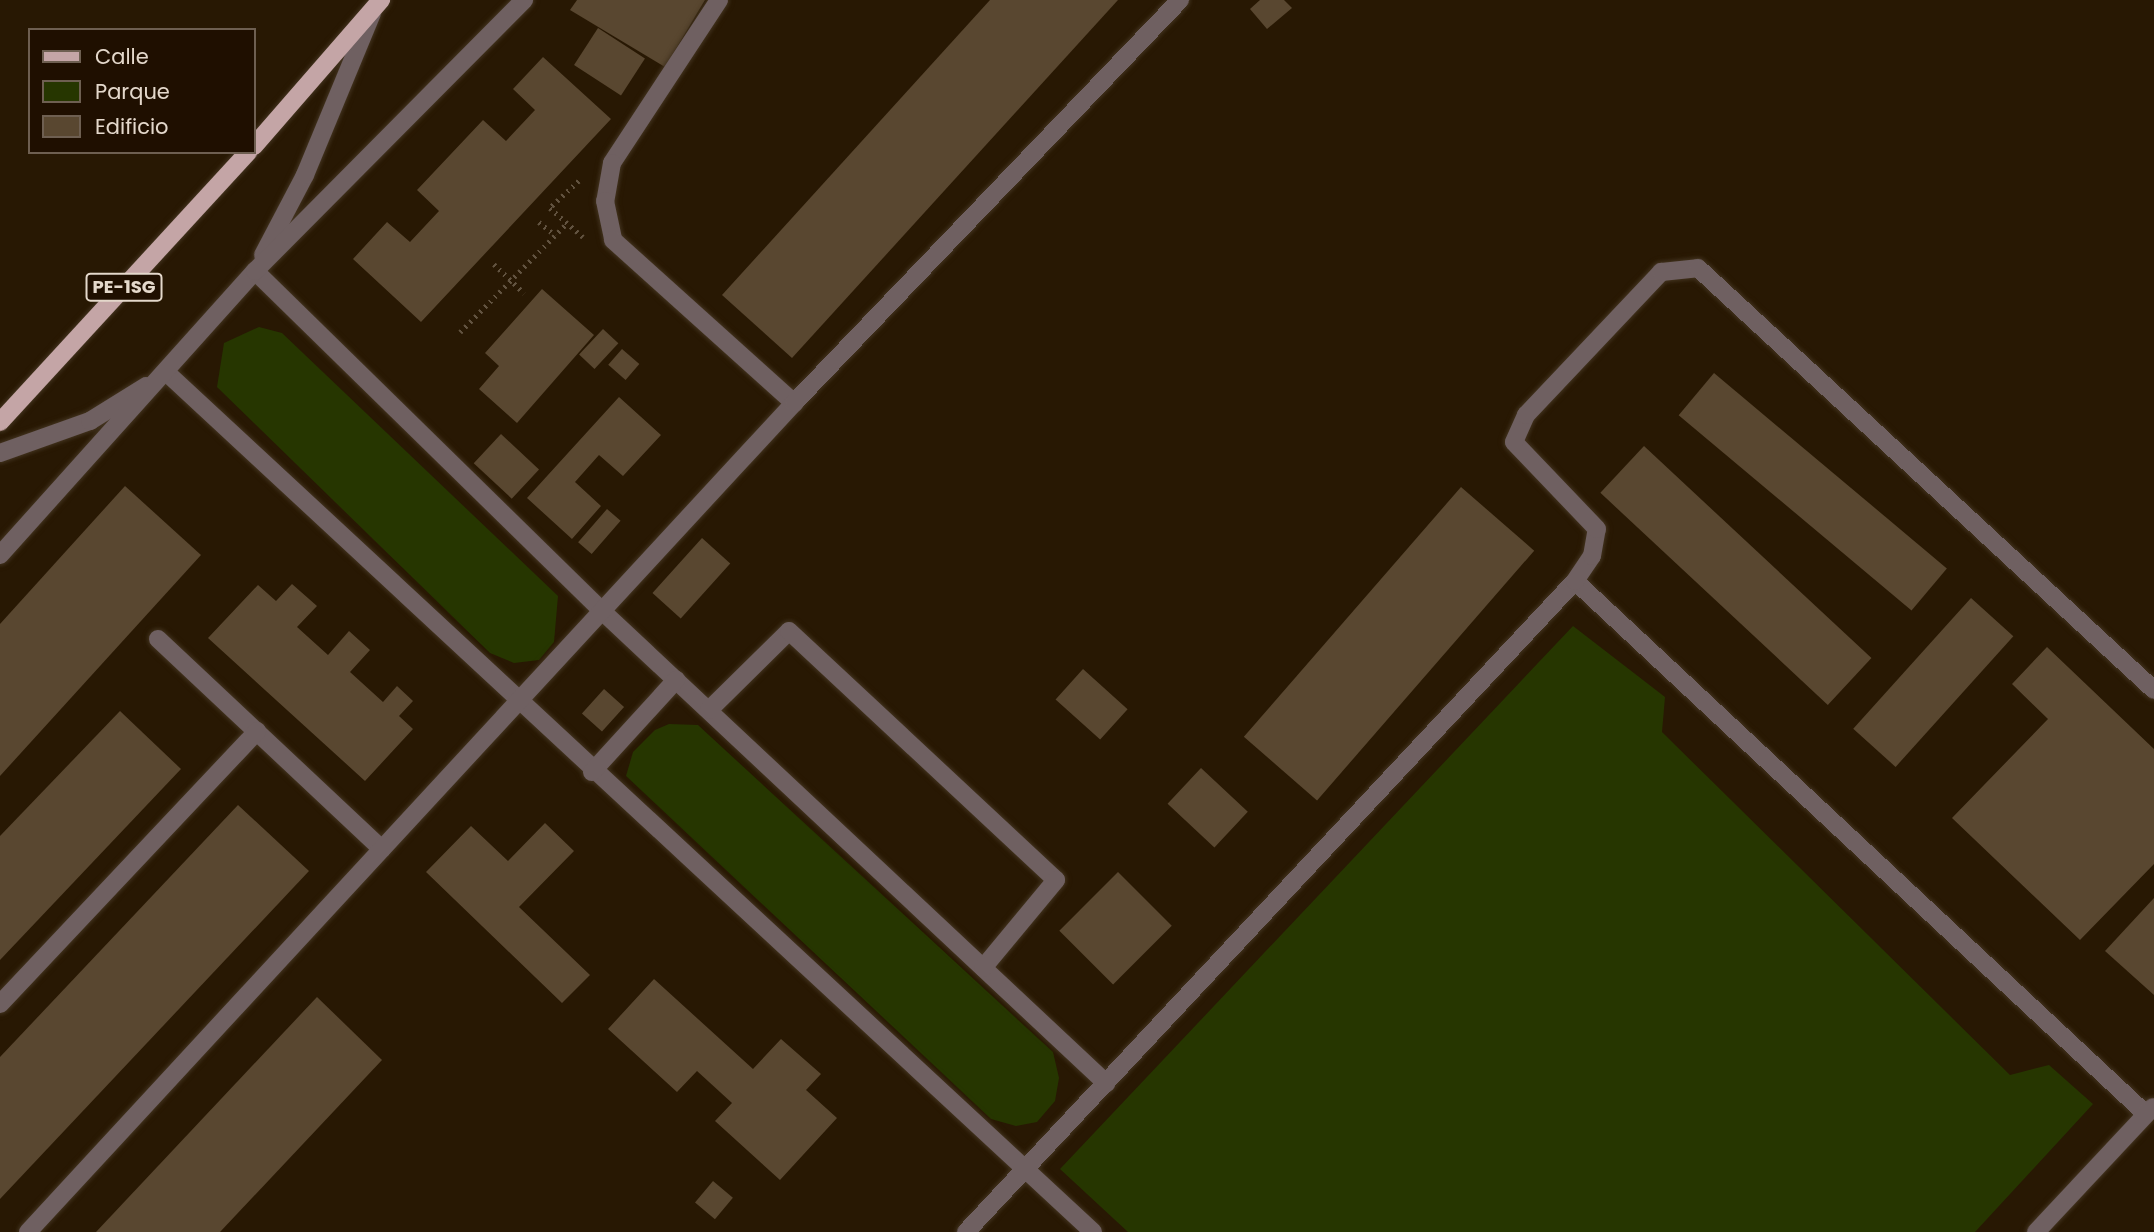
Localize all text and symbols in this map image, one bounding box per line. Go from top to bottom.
legend [28,28,256,154]
text: Calle [95,42,149,71]
text: Parque [95,77,170,106]
text: Edificio [95,112,169,141]
road number: PE-1SG [86,272,162,302]

